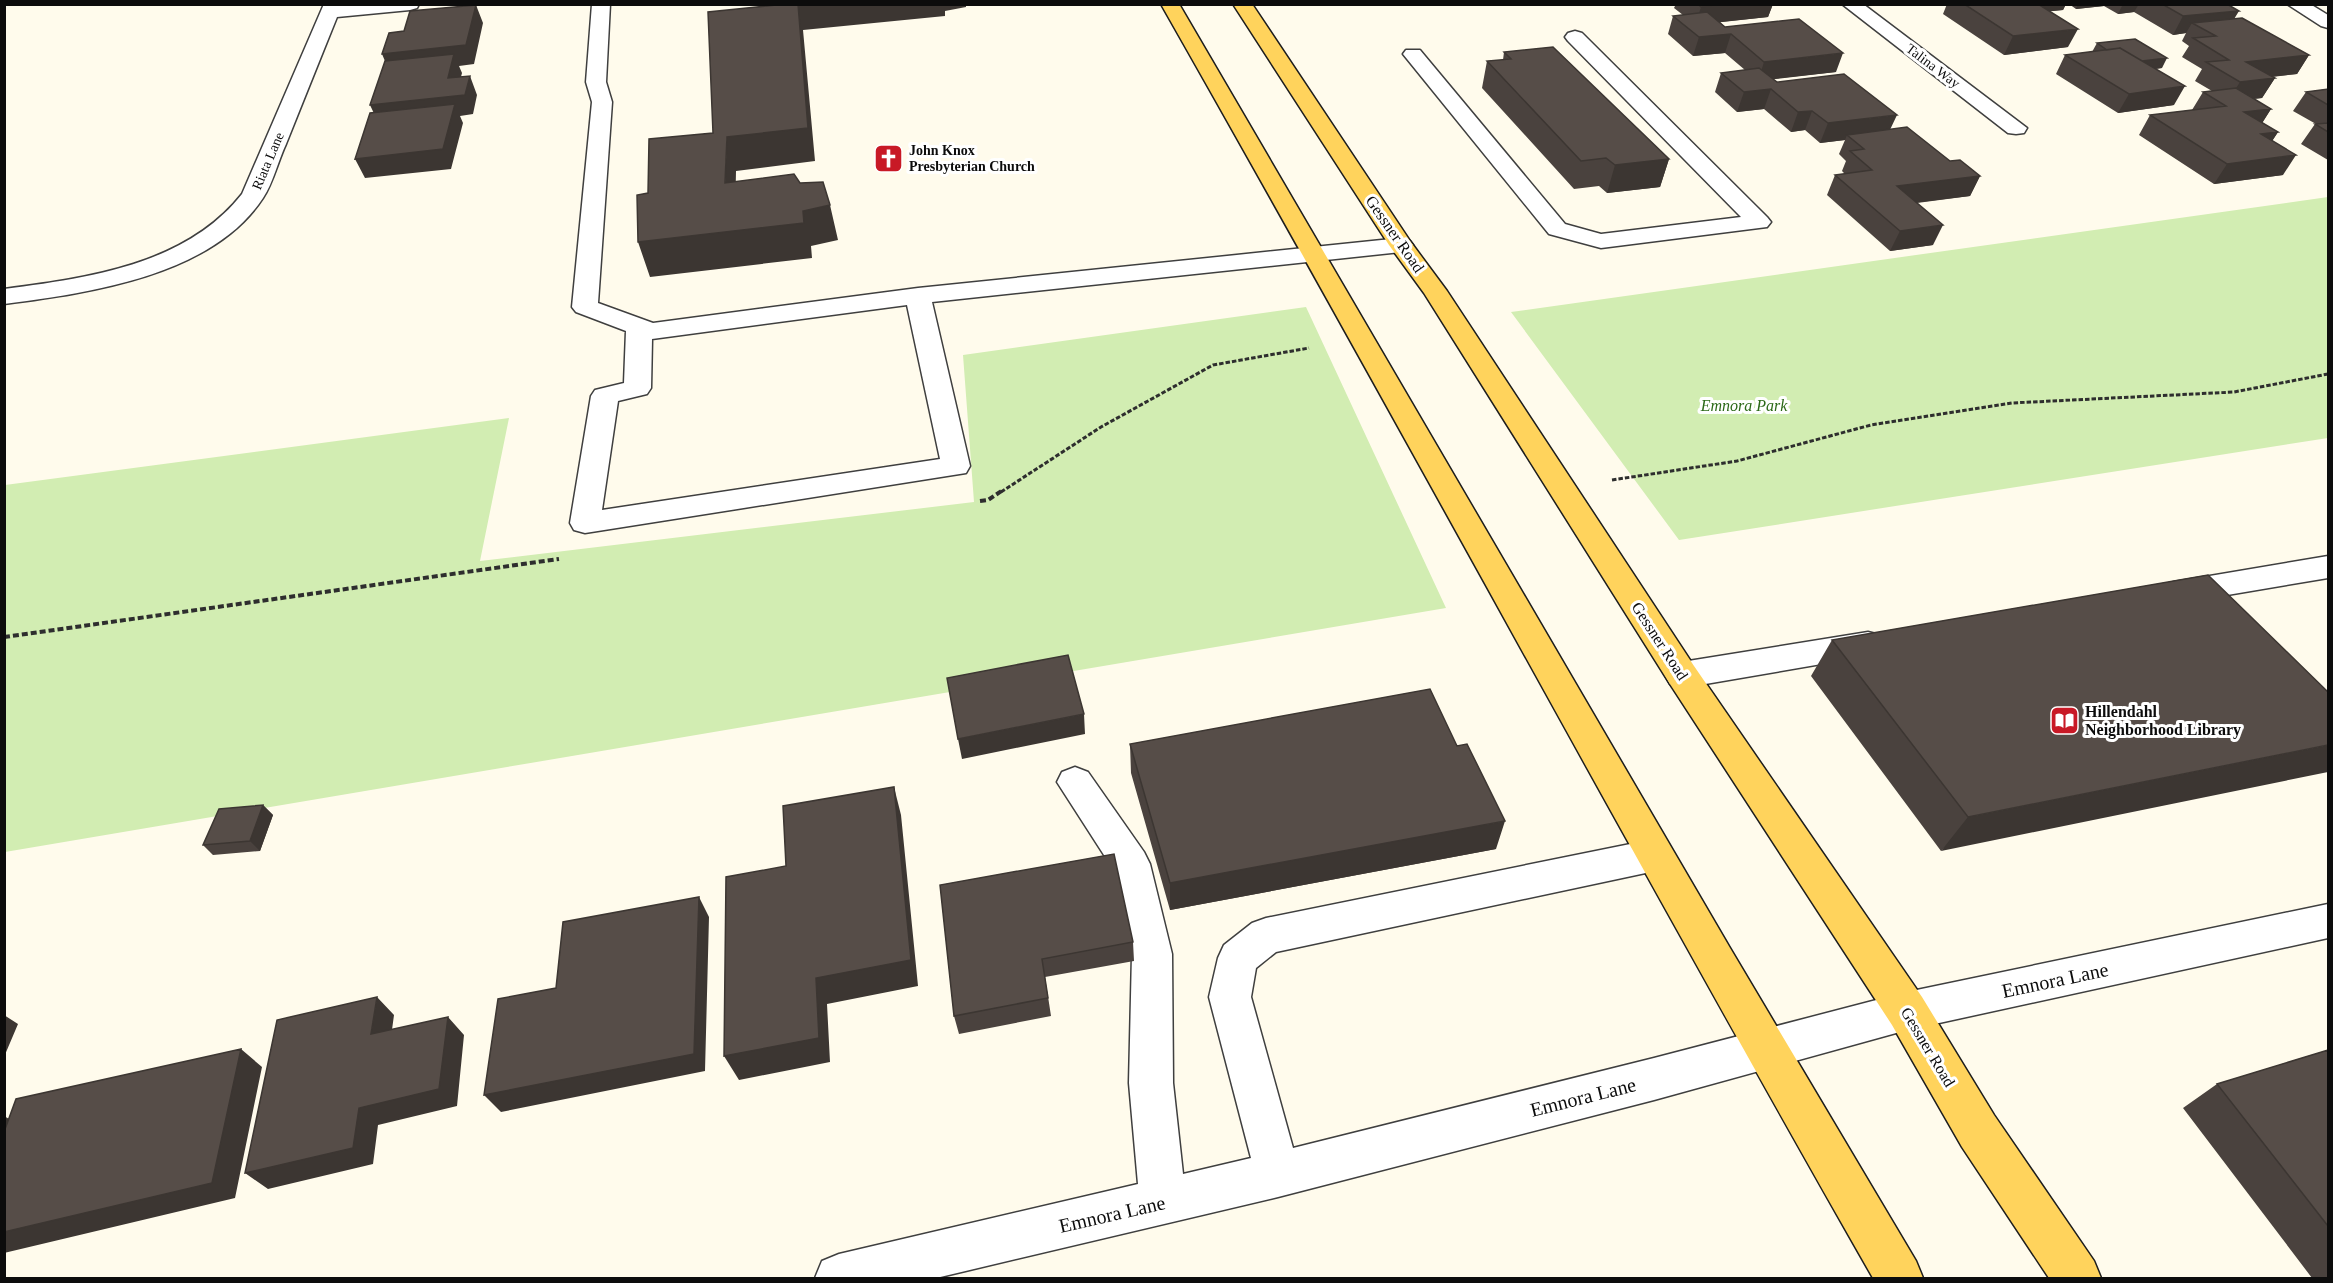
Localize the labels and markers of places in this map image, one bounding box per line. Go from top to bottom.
church icon: John Knox Presbyterian Church [872,142,904,174]
place label: John Knox Presbyterian Church [909,143,1035,174]
place label: Hillendahl Neighborhood Library [2085,703,2241,739]
library icon: Hillendahl Neighborhood Library [2048,704,2080,736]

